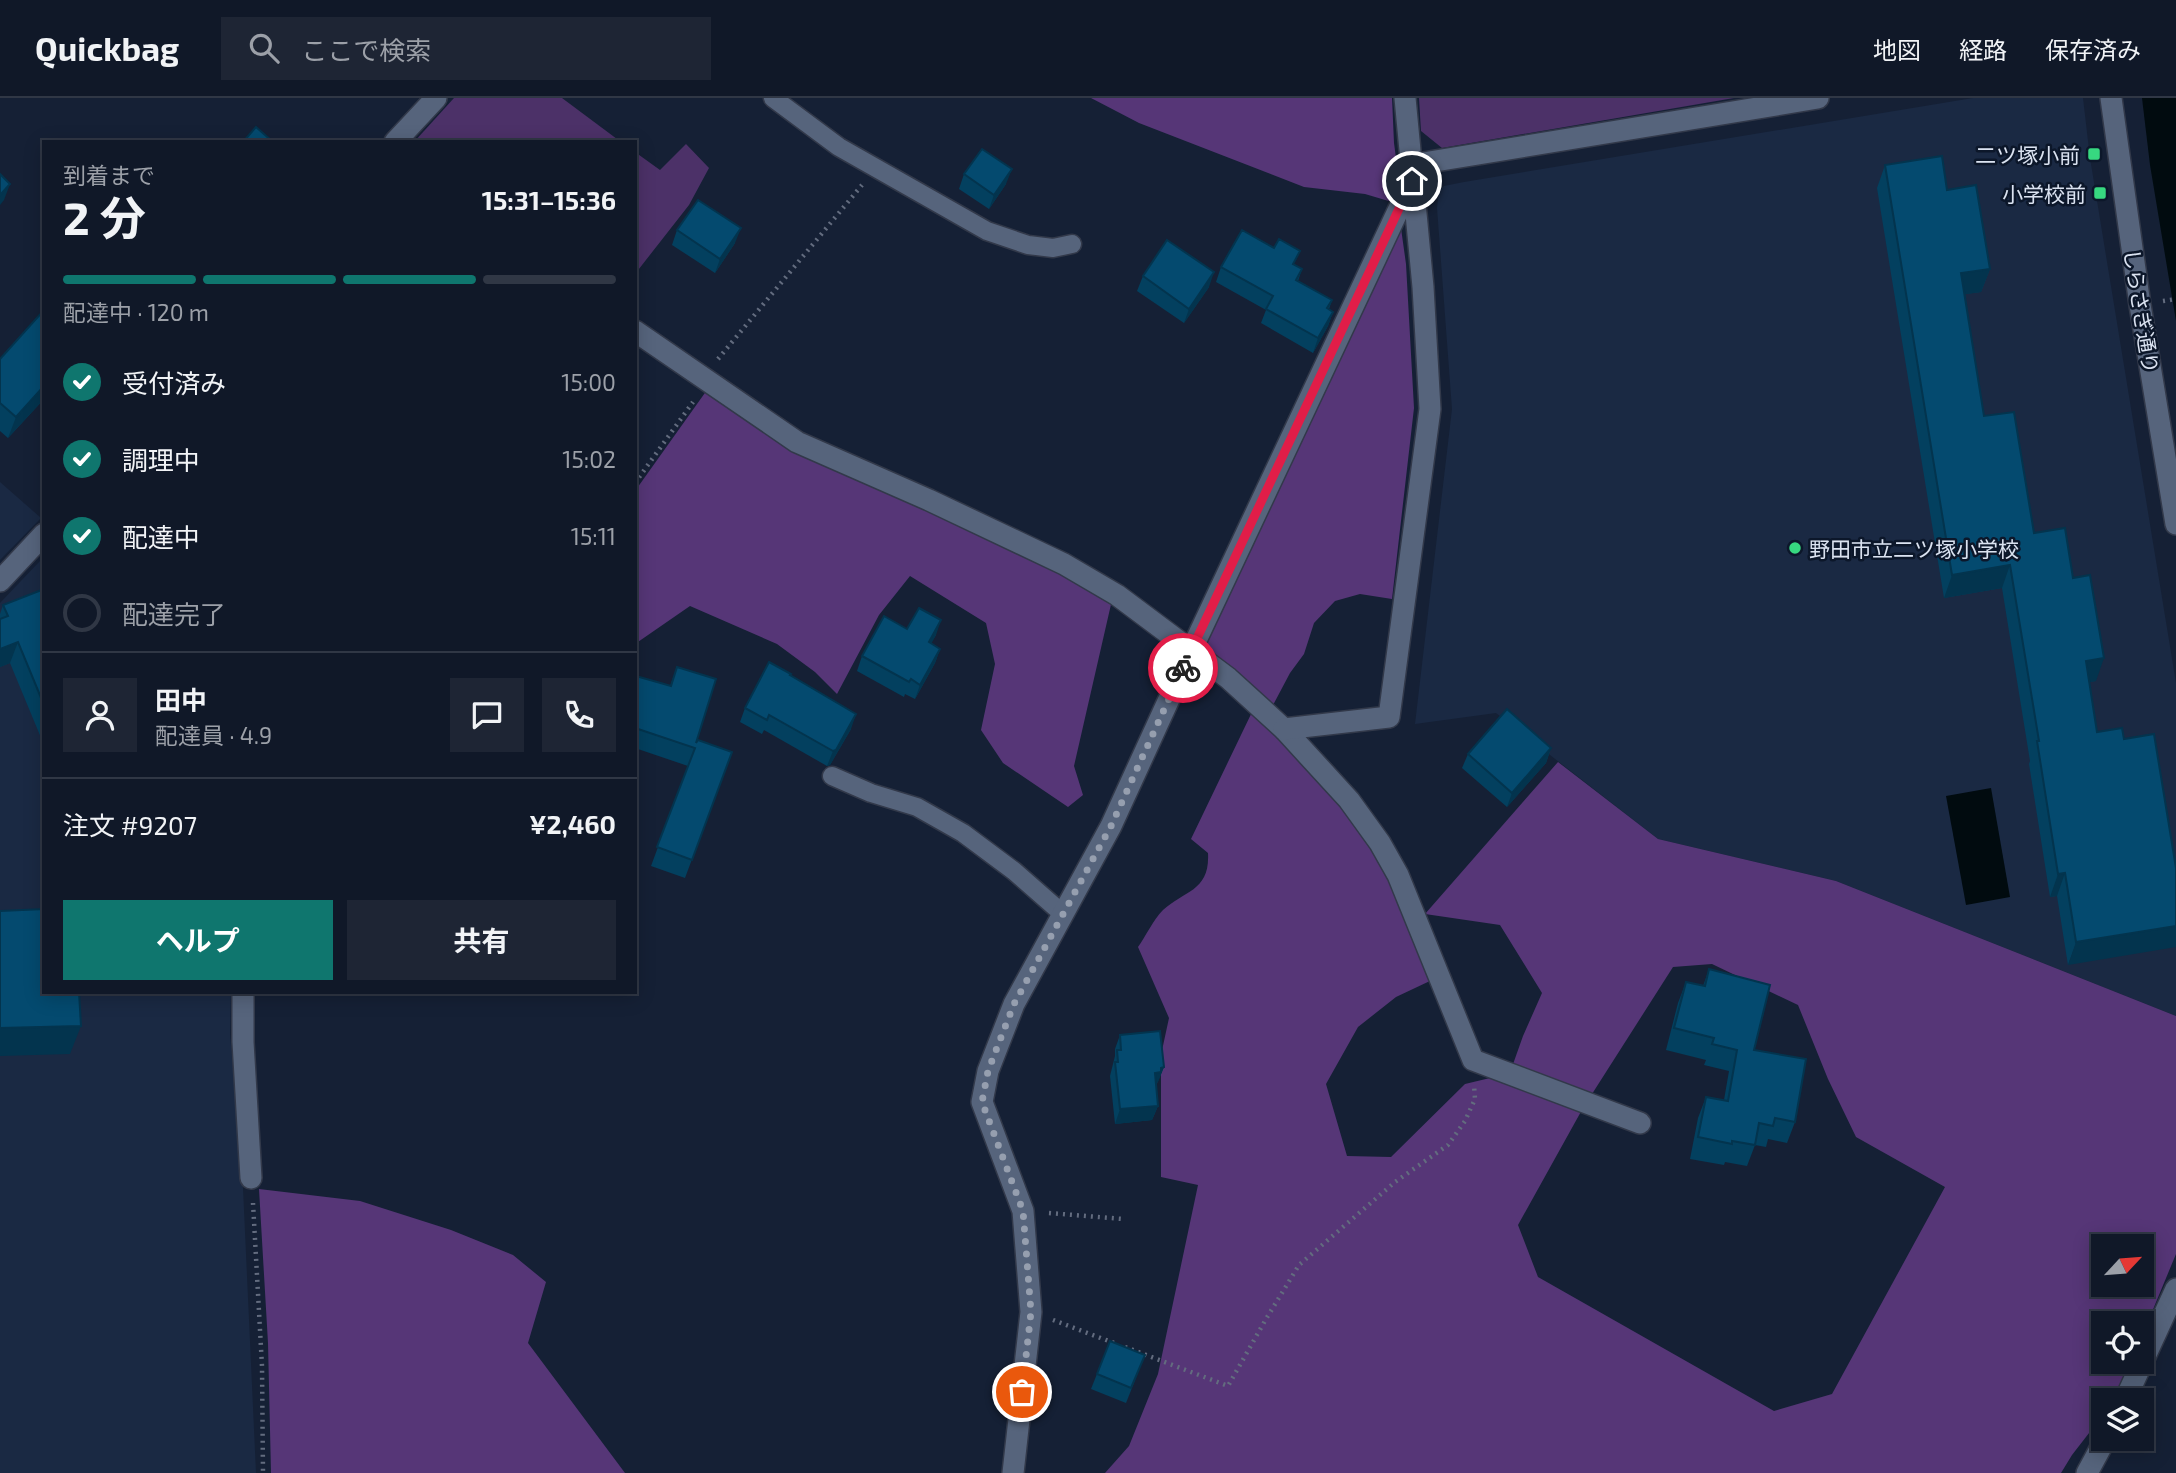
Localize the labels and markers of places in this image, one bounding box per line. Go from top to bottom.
place label: 二ツ塚小前 [1975,142,2080,167]
marker: 二ツ塚小前 [2086,146,2102,162]
pin [1382,151,1442,211]
place label: 小学校前 [2002,181,2086,206]
marker: 小学校前 [2092,185,2108,201]
place label: 野田市立二ツ塚小学校 [1809,536,2019,561]
marker: 野田市立二ツ塚小学校 [1787,540,1803,556]
pin [992,1362,1052,1422]

